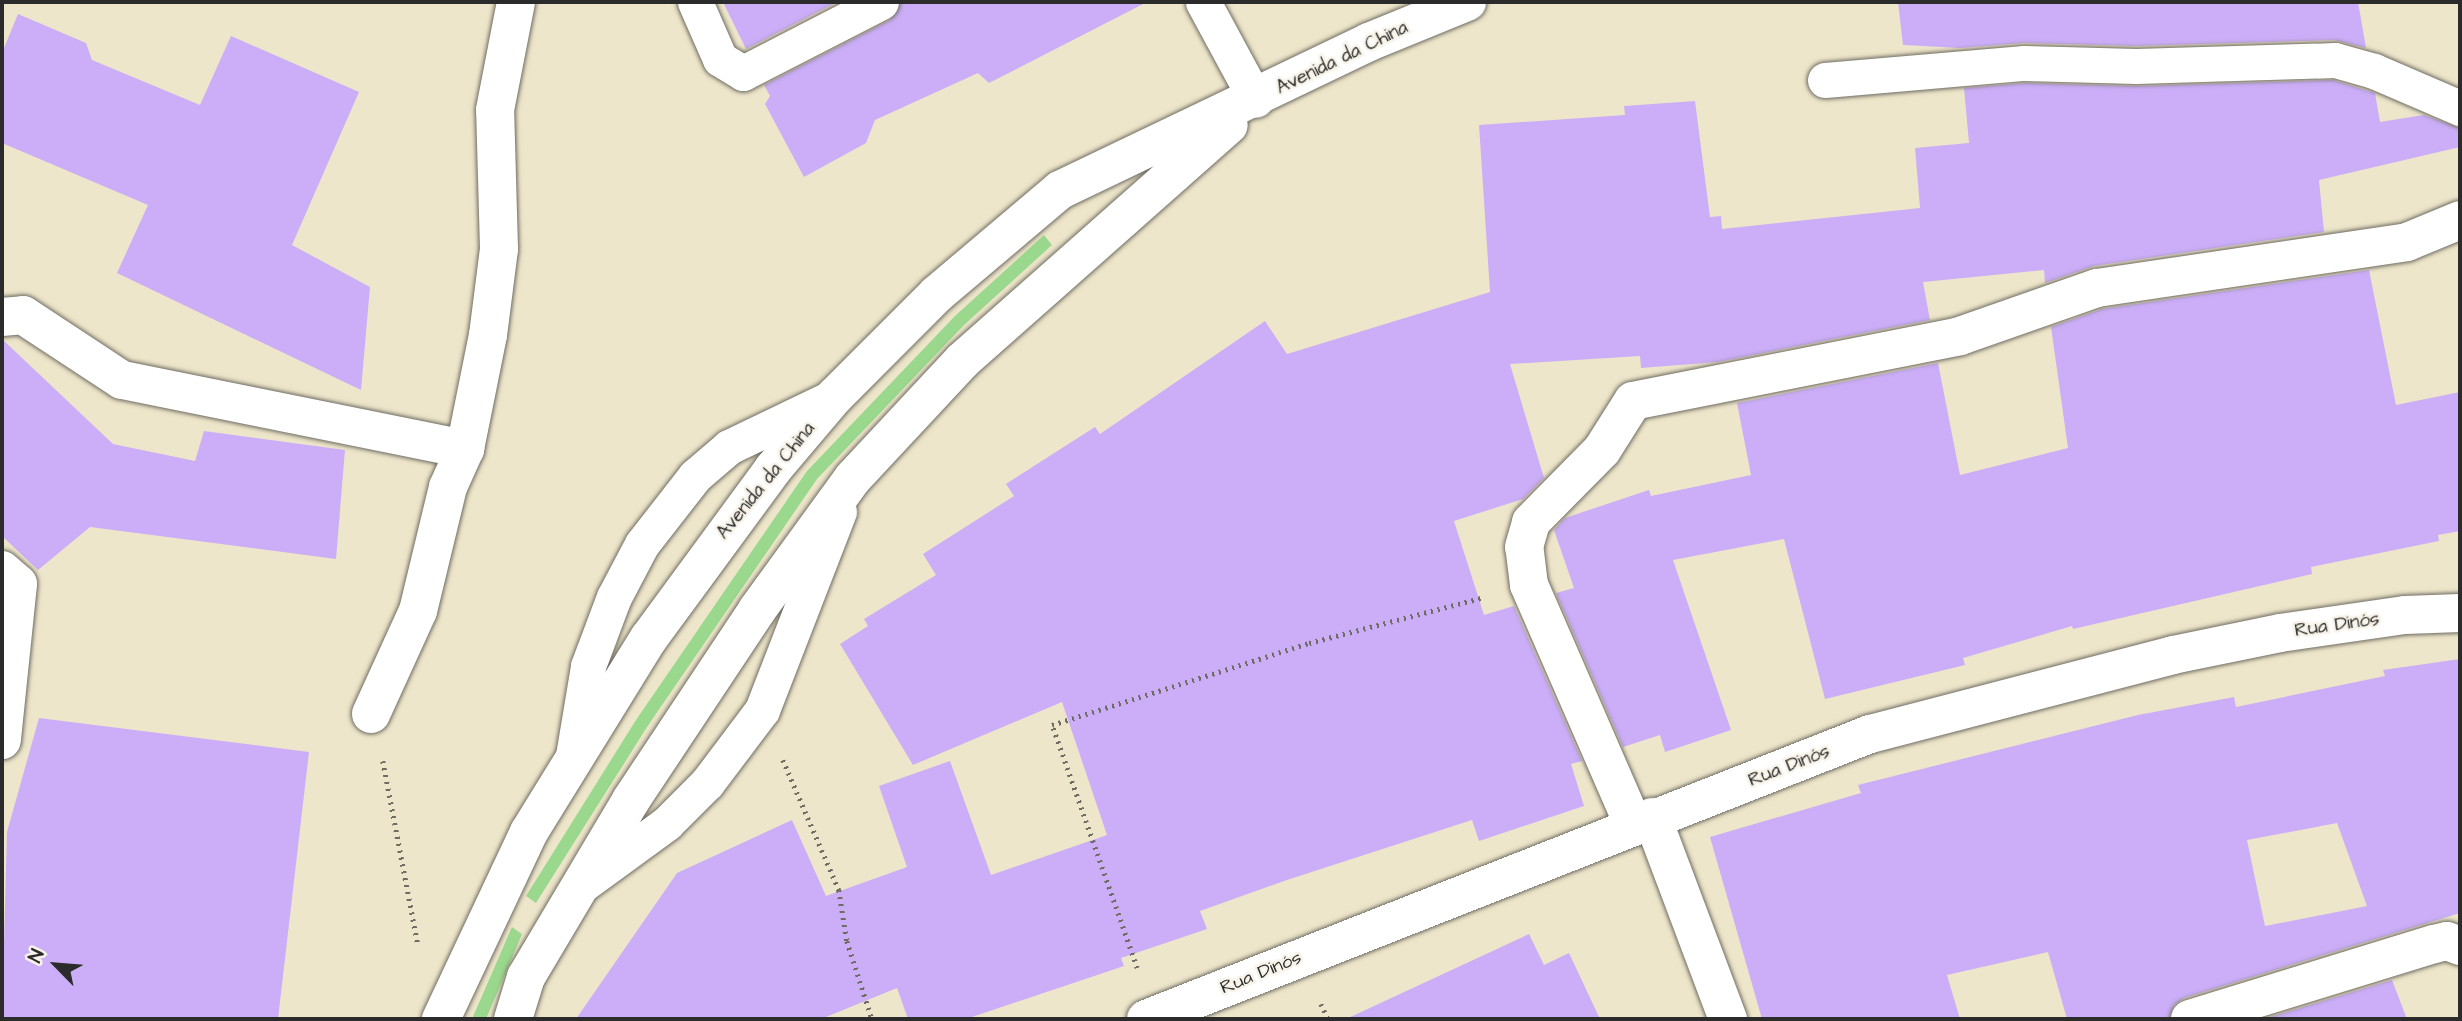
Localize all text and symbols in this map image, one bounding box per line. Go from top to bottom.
street label: Avenida da China [1272,16,1412,100]
street label: Avenida da China [712,418,820,544]
street label: Rua Dinós [2293,608,2381,642]
street label: Rua Dinós [1745,740,1833,792]
north arrow [21,930,91,1000]
text: N [22,945,51,967]
street label: Rua Dinós [1217,946,1305,1000]

